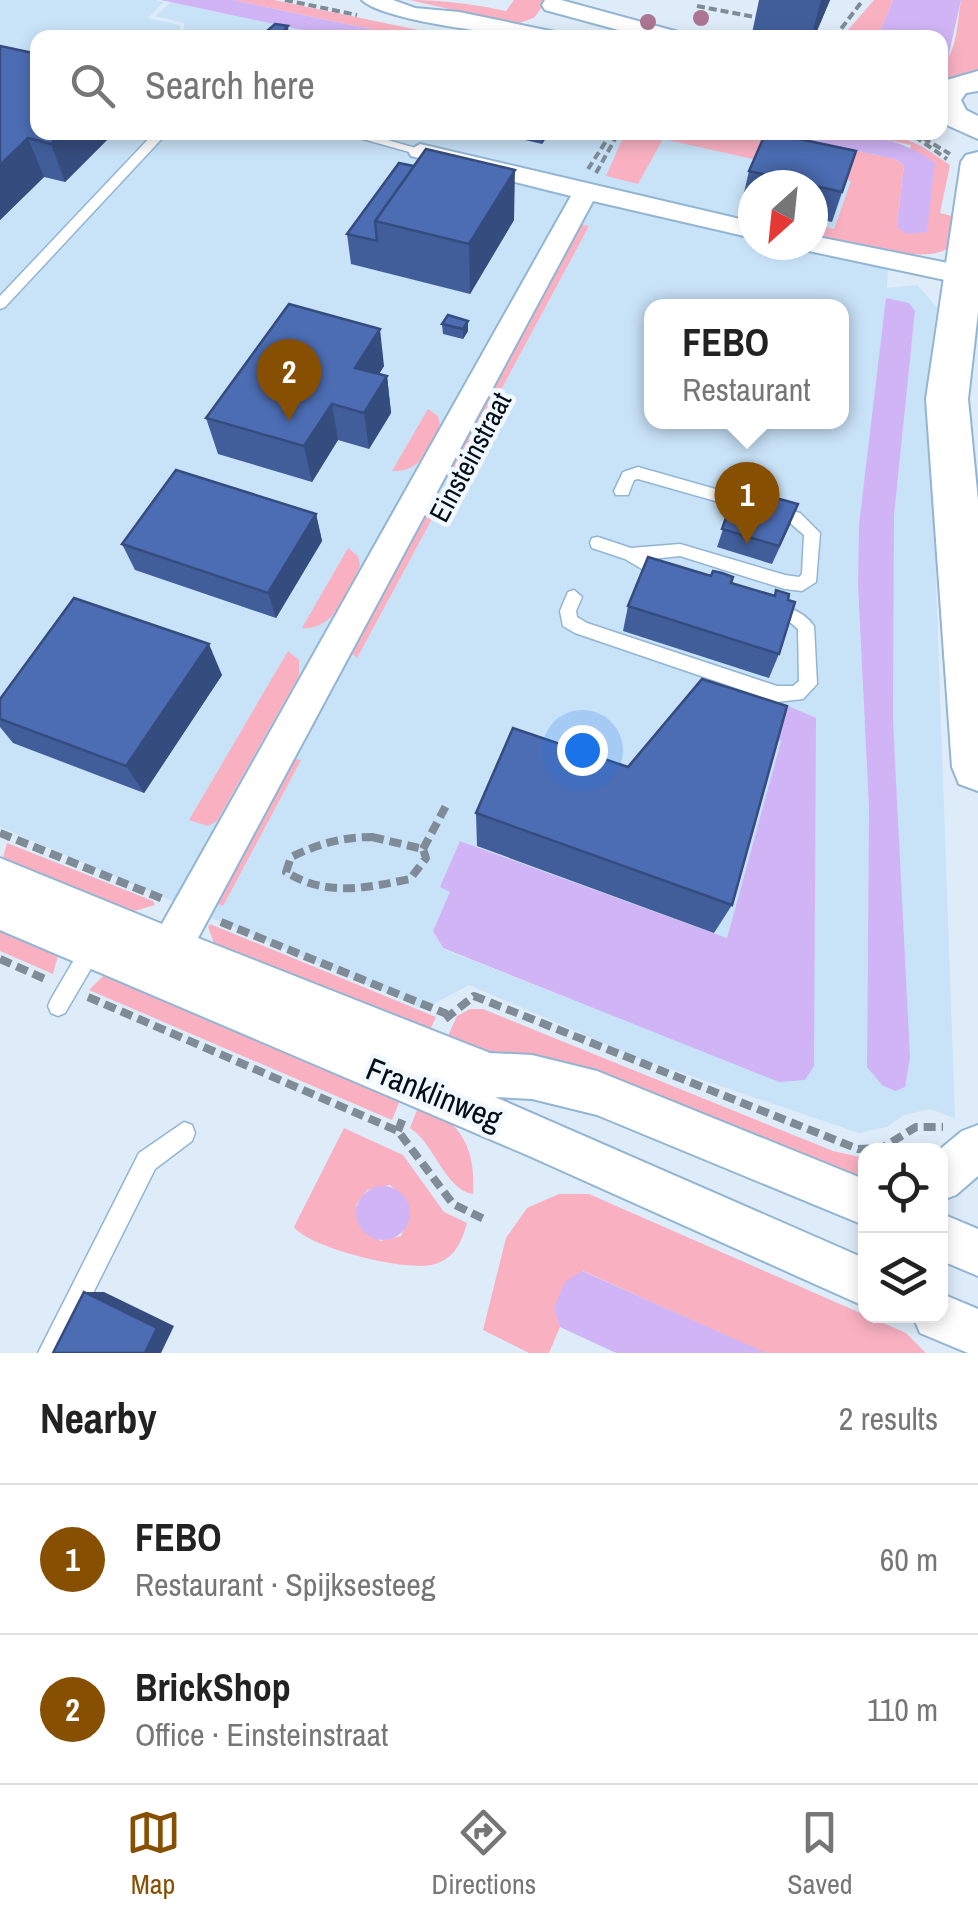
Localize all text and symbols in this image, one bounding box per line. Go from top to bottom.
search box [30,30,948,140]
icon: search [65,58,120,113]
text: Search here [145,60,315,111]
north arrow [738,170,828,260]
popup [644,299,849,429]
text: FEBO [682,317,769,368]
pin: 2 [256,338,322,421]
text: Restaurant [682,368,811,411]
street label: Einsteinstraat [420,386,520,528]
pin: 1 [714,462,780,544]
your location [557,725,608,776]
street label: Franklinweg [360,1047,509,1140]
map controls [858,1143,948,1323]
button: locate [858,1143,948,1233]
button: layers [858,1233,948,1323]
text: Nearby [40,1390,157,1446]
text: 2 results [839,1397,938,1440]
text: FEBO [135,1512,222,1563]
text: 1 [65,1538,80,1581]
text: 60 m [880,1538,938,1581]
text: Restaurant · Spijksesteeg [135,1563,435,1606]
text: BrickShop [135,1662,291,1713]
text: 2 [65,1688,80,1731]
text: 110 m [867,1688,938,1731]
text: Office · Einsteinstraat [135,1713,388,1756]
tab: Map [126,1805,181,1903]
tab: Directions [432,1805,536,1903]
tab: Saved [787,1805,852,1903]

